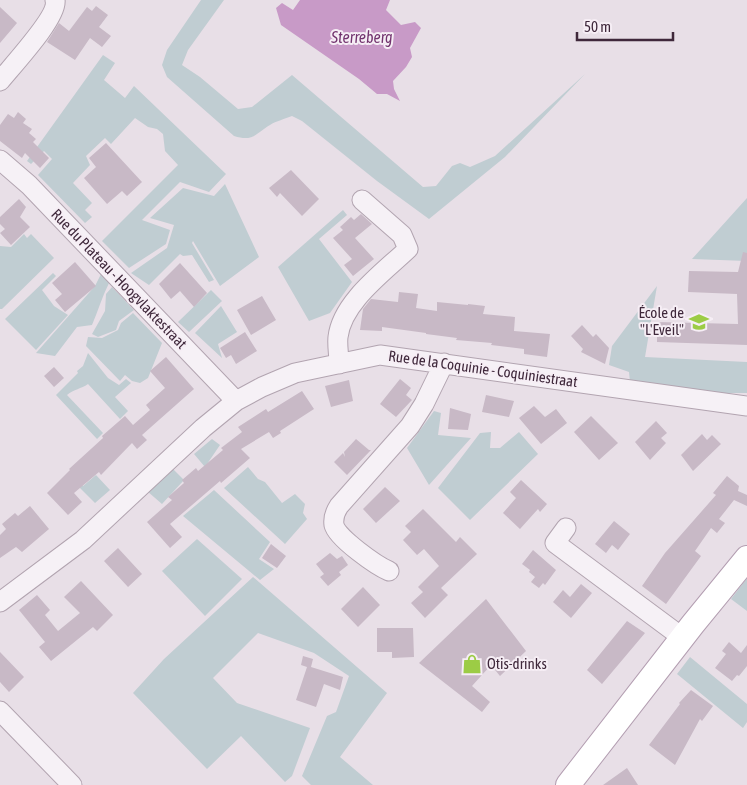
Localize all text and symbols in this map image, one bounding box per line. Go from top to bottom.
scale bar [577,10,673,42]
text: 50 m [584,18,611,35]
water label: Sterreberg [330,28,393,47]
street label: Rue du Plateau - Hoogvlaktestraat [48,205,191,352]
place label: École de "L'Eveil" [638,304,684,338]
school or university icon: École de "L'Eveil" [688,311,710,333]
street label: Rue de la Coquinie - Coquiniestraat [387,347,579,390]
shop icon: Otis-drinks [461,653,483,675]
place label: Otis-drinks [487,655,547,672]

